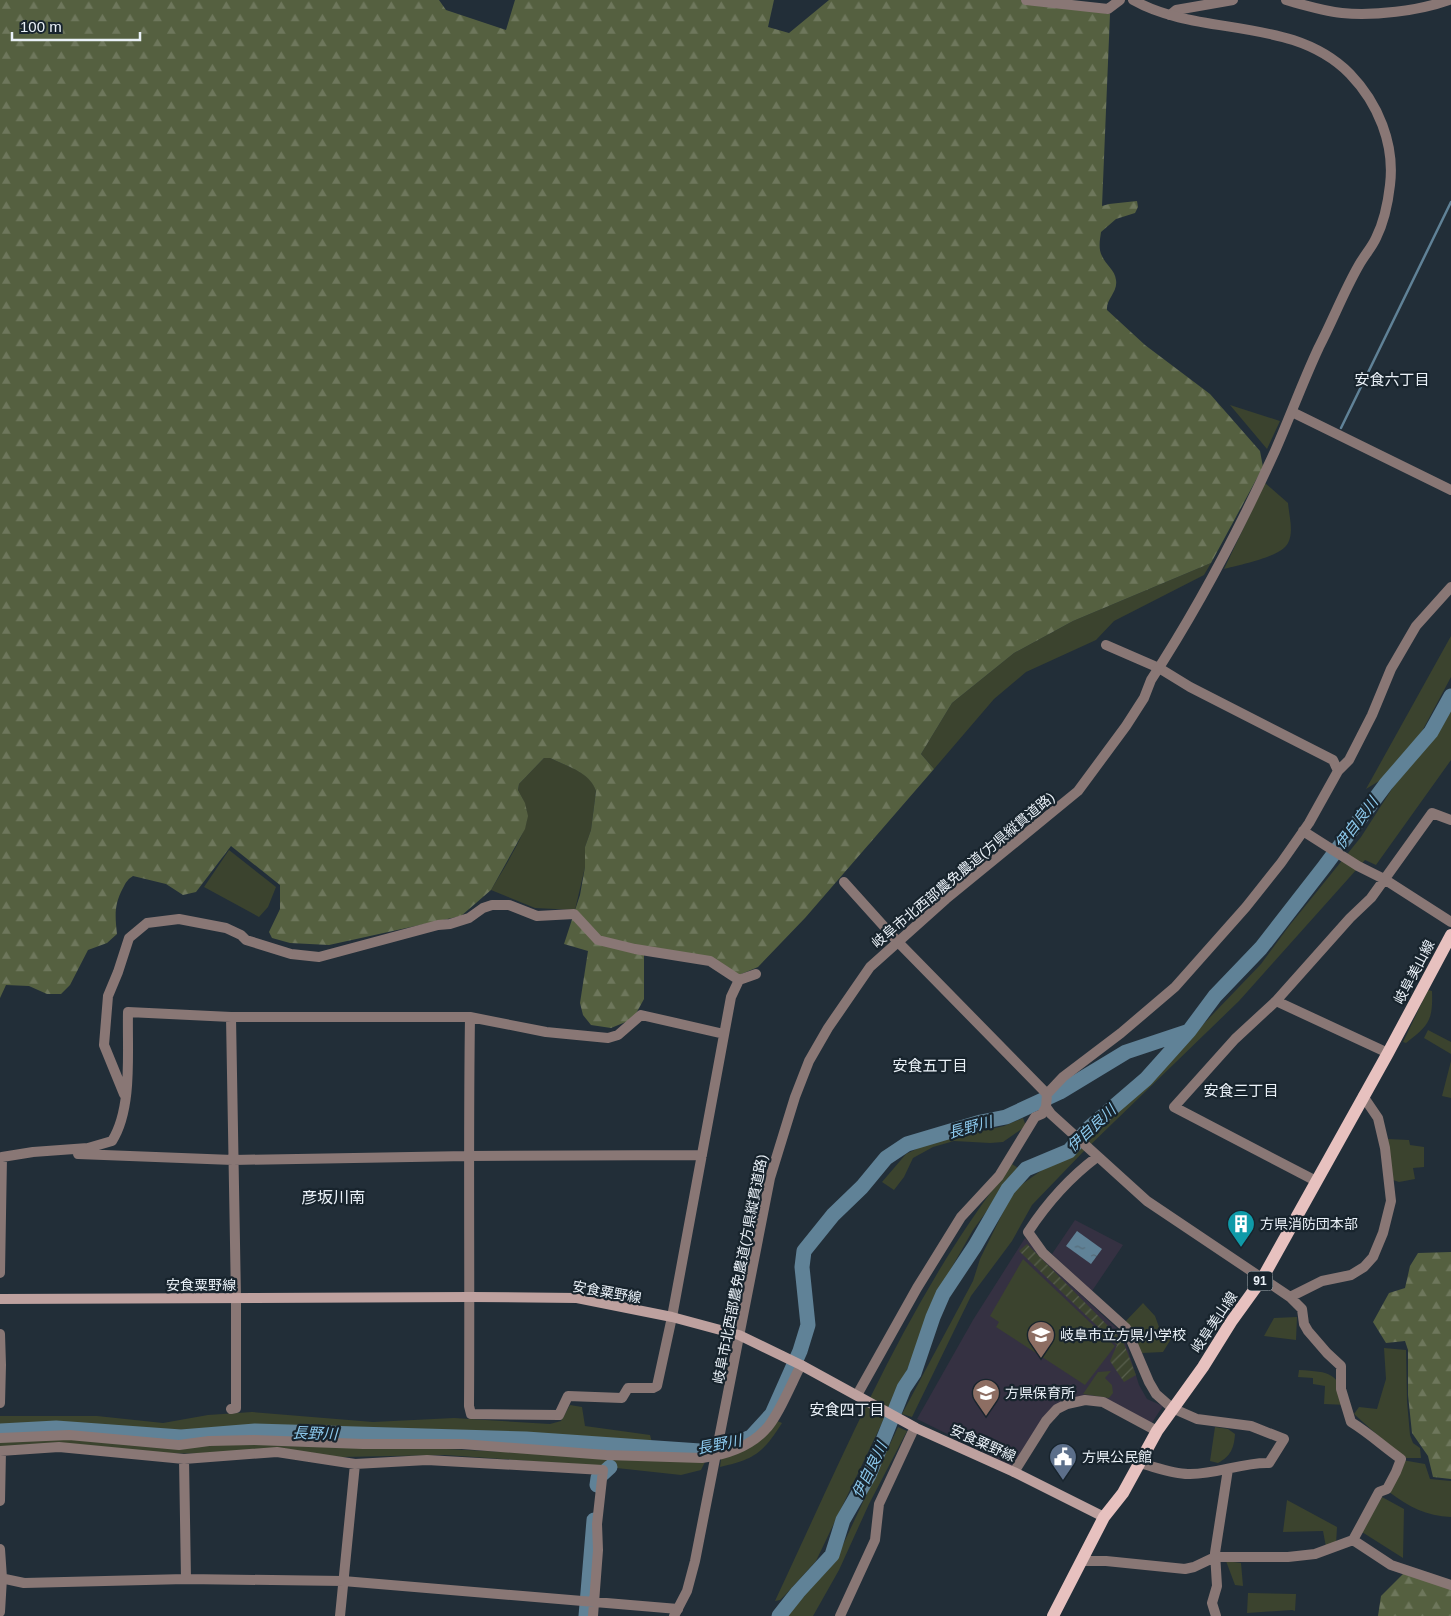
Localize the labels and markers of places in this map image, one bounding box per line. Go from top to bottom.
building icon: 方県消防団本部 [1226,1209,1256,1248]
place label: 方県消防団本部 [1260,1216,1358,1232]
school or university icon: 岐阜市立方県小学校 [1026,1320,1056,1359]
place label: 岐阜市立方県小学校 [1060,1327,1186,1343]
school or university icon: 方県保育所 [971,1378,1001,1417]
place label: 方県保育所 [1005,1385,1075,1401]
public building icon: 方県公民館 [1048,1442,1078,1481]
place label: 方県公民館 [1082,1449,1152,1465]

